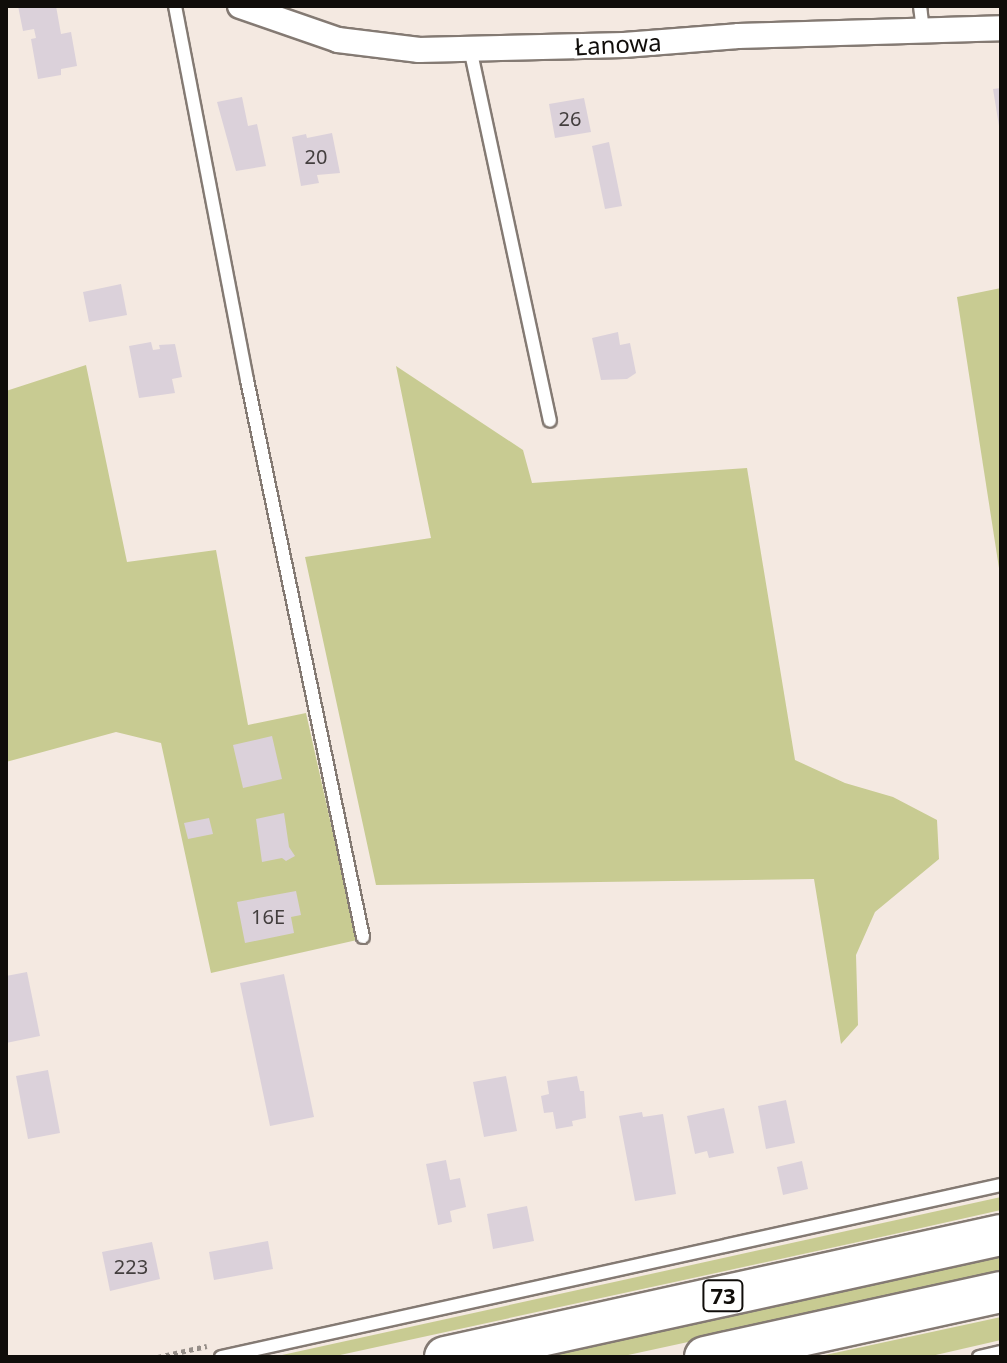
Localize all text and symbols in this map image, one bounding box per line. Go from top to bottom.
street label: Łanowa [574,27,662,61]
house number: 26 [559,106,581,130]
house number: 20 [305,144,327,168]
house number: 16E [251,904,285,928]
house number: 223 [114,1254,148,1278]
road number: 73 [701,1278,745,1314]

